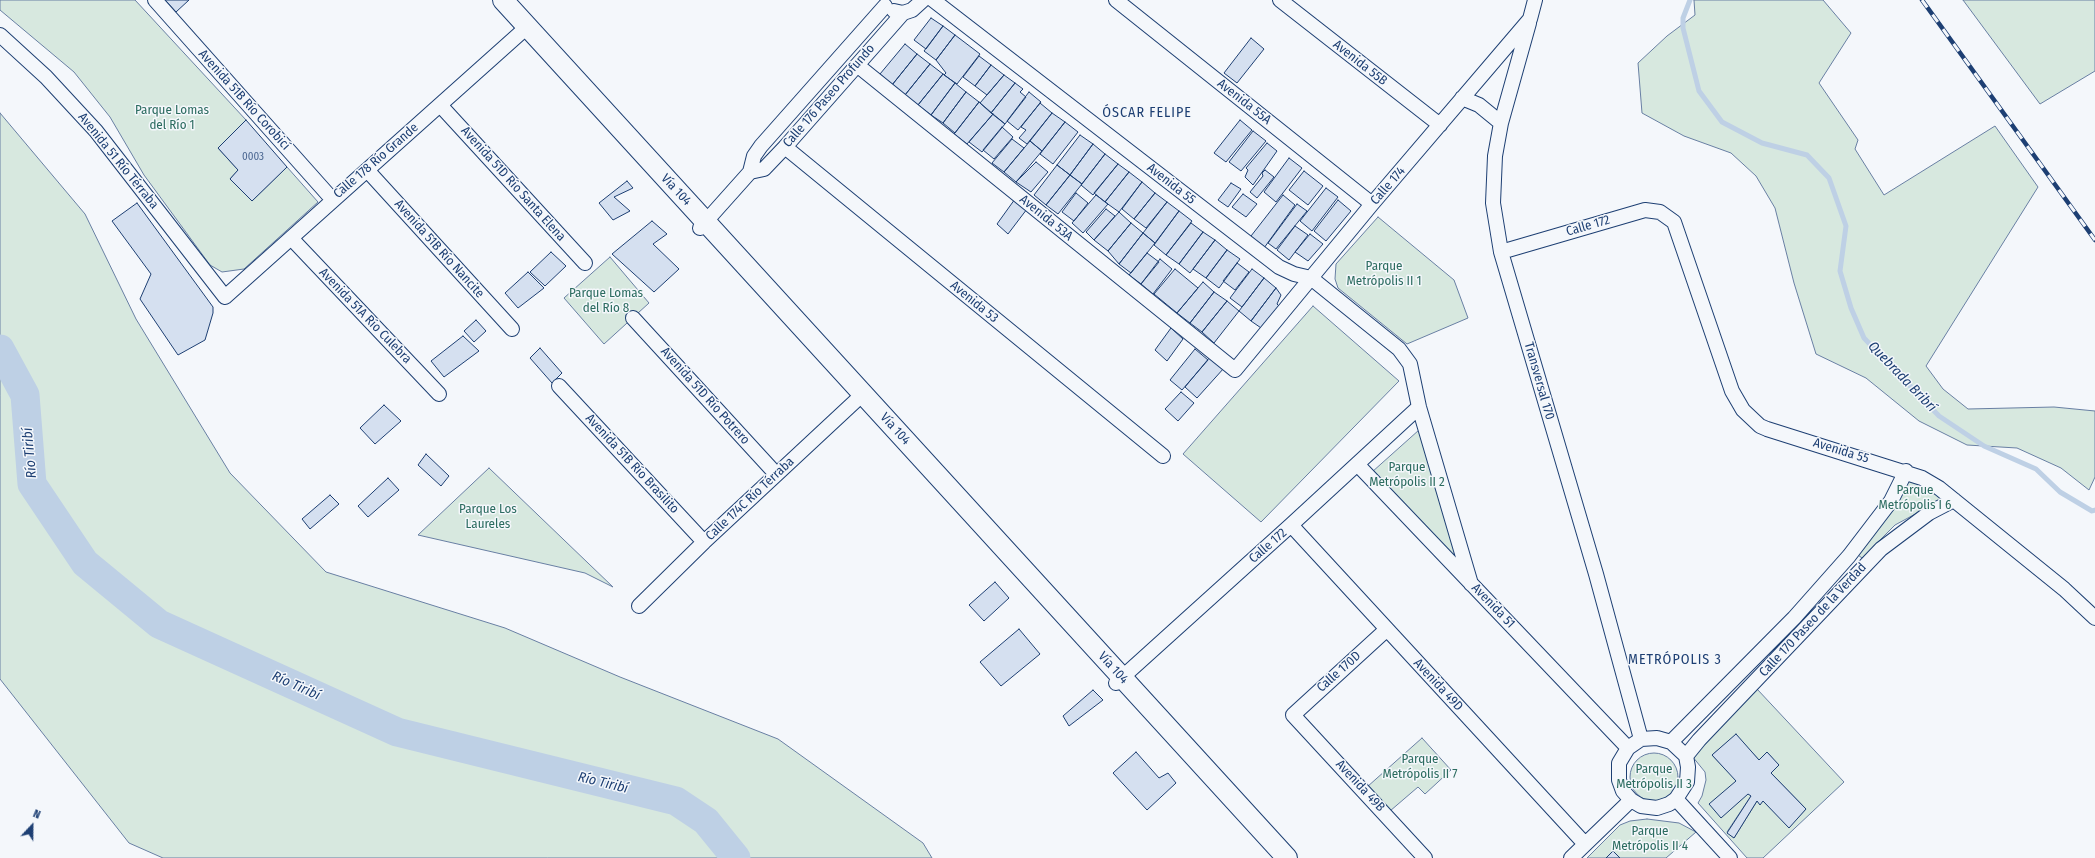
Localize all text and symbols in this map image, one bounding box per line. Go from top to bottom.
street label: Avenida 55B [1330,37,1390,89]
street label: Calle 176 Paseo Profundo [780,41,878,151]
street label: Avenida 51B Río Corobicí [195,47,293,153]
street label: Avenida 55A [1214,76,1274,128]
park label: Parque Lomas del Río 1 [135,102,209,133]
district label: ÓSCAR FELIPE [1102,105,1192,121]
street label: Avenida 51 Río Térraba [74,110,162,212]
street label: Calle 178 Río Grande [330,120,422,202]
street label: Avenida 51D Río Santa Elena [457,123,569,245]
house number: 0003 [242,150,264,164]
street label: Avenida 55 [1144,160,1198,208]
street label: Calle 174 [1367,164,1409,208]
street label: Vía 104 [657,171,695,209]
street label: Avenida 53A [1016,192,1076,244]
street label: Avenida 51B Río Nancite [391,197,487,301]
street label: Calle 172 [1564,212,1612,240]
park label: Parque Metrópolis II 1 [1347,258,1421,289]
street label: Avenida 51A Río Culebra [315,265,415,367]
street label: Avenida 53 [947,278,1001,326]
park label: Parque Lomas del Río 8 [569,285,643,316]
water label: Quebrada Bribrí [1864,338,1940,416]
street label: Transversal 170 [1520,340,1558,422]
street label: Avenida 51D Río Potrero [657,344,753,448]
street label: Vía 104 [877,410,913,448]
street label: Avenida 51B Río Brasilito [582,411,682,517]
water label: Río Tiribí [19,427,41,479]
street label: Avenida 55 [1811,435,1871,467]
street label: Calle 174C Río Térraba [703,454,797,544]
park label: Parque Metrópolis II 2 [1369,459,1445,490]
park label: Parque Metrópolis I 6 [1879,482,1951,513]
park label: Parque Los Laureles [459,501,517,532]
street label: Calle 172 [1246,525,1290,567]
street label: Calle 170 Paseo de la Verdad [1756,560,1870,680]
street label: Avenida 51 [1468,580,1518,632]
street label: Calle 170D [1314,648,1364,696]
street label: Vía 104 [1095,649,1131,687]
district label: METRÓPOLIS 3 [1628,652,1722,668]
street label: Avenida 49D [1410,656,1466,714]
water label: Río Tiribí [269,668,323,704]
park label: Parque Metrópolis II 7 [1382,751,1458,782]
street label: Avenida 49B [1332,757,1388,815]
park label: Parque Metrópolis II 3 [1616,761,1692,792]
water label: Río Tiribí [576,769,630,797]
north arrow [12,806,52,846]
text: N [31,807,42,822]
park label: Parque Metrópolis II 4 [1612,823,1688,854]

